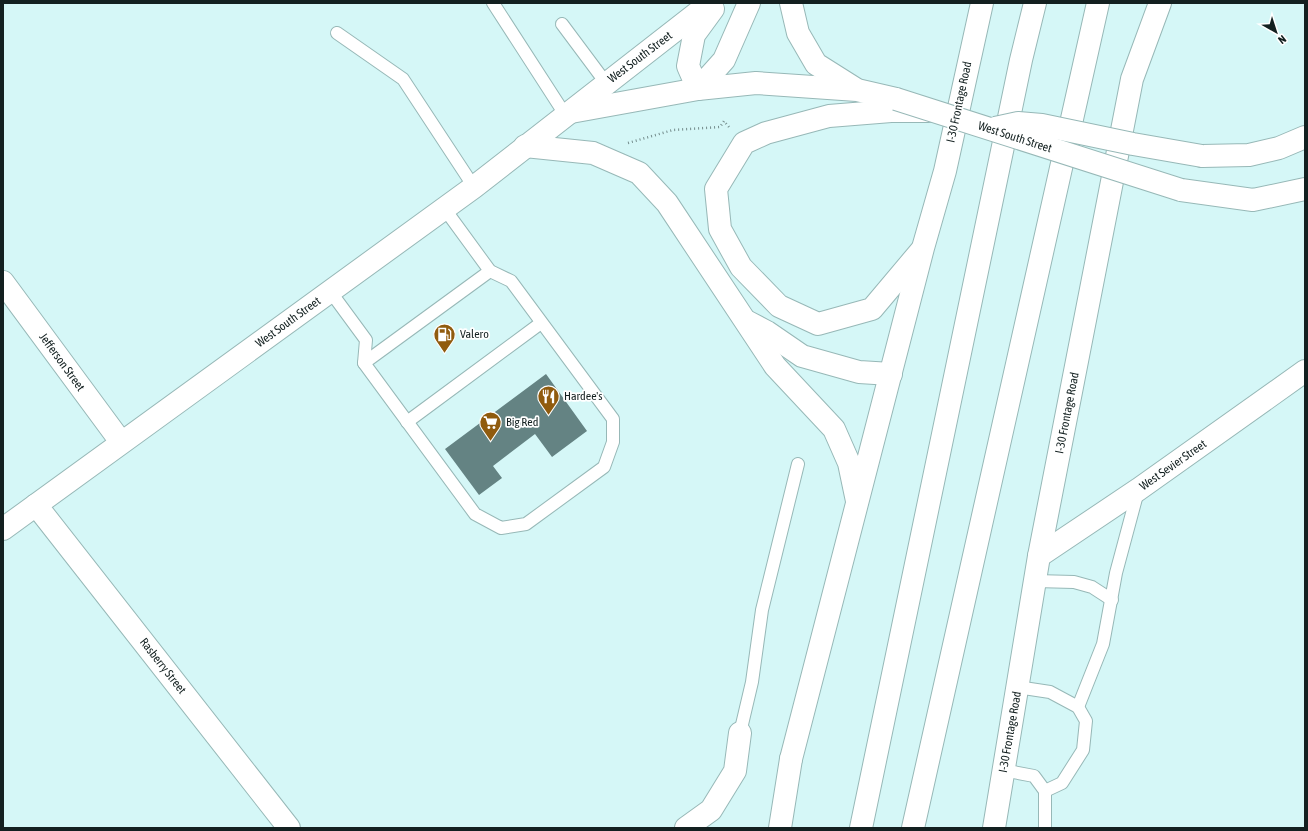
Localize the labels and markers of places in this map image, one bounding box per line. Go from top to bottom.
fuel station icon: Valero [432,321,458,354]
place label: Valero [460,327,489,341]
restaurant icon: Hardee's [536,383,562,416]
place label: Hardee's [564,389,602,403]
supermarket icon: Big Red [477,409,503,442]
place label: Big Red [506,415,538,429]

